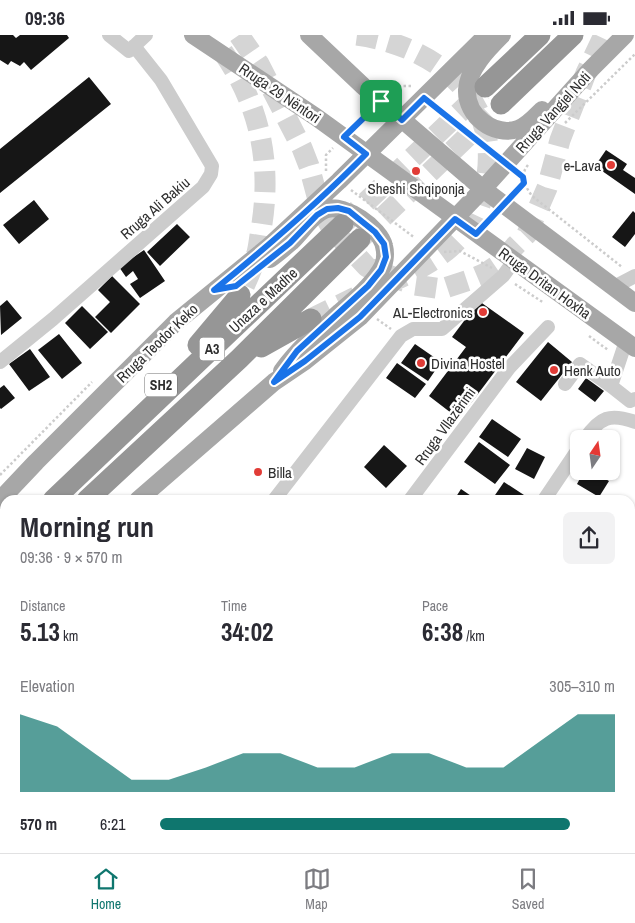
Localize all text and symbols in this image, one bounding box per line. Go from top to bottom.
text: 09:36 [25,5,65,31]
street label: Rruga 29 Nëntori [235,58,325,128]
street label: Rruga Vangjel Noti [511,67,595,157]
pin [360,80,402,122]
icon: arrive [367,87,395,115]
place label: e-Lava [563,155,601,176]
marker: e-Lava [605,159,617,171]
marker: Sheshi Shqiponja [410,165,422,177]
street label: Rruga Ali Bakiu [116,172,194,244]
place label: Sheshi Shqiponja [367,178,465,199]
street label: Rruga Dritan Hoxha [495,242,596,324]
street label: Unaza e Madhe [224,263,302,337]
street label: Rruga Teodor Keko [112,299,202,387]
place label: AL-Electronics [392,302,473,323]
marker: AL-Electronics [477,306,489,318]
road number: A3 [200,337,224,361]
place label: Divina Hostel [431,353,505,374]
marker: Divina Hostel [415,357,427,369]
place label: Henk Auto [564,360,621,381]
marker: Henk Auto [548,364,560,376]
road number: SH2 [145,373,177,397]
street label: Rruga Vllazërimi [410,383,480,469]
north arrow [570,430,620,480]
map controls [570,430,620,480]
place label: Billa [268,462,292,483]
marker: Billa [252,466,264,478]
text: Morning run [20,508,154,546]
button: share [563,512,615,564]
text: 09:36 · 9 × 570 m [20,546,123,568]
text: Distance [20,597,65,615]
text: Time [221,597,247,615]
text: Pace [422,597,448,615]
text: 5.13 [20,615,60,649]
text: 34:02 [221,615,273,649]
text: 6:38 [422,615,463,649]
text: km [60,627,78,645]
text: /km [463,627,485,645]
text: Elevation [20,675,75,697]
text: 305–310 m [549,675,615,697]
text: 570 m [20,813,57,835]
text: 6:21 [100,813,126,835]
tab: Home [91,865,121,913]
tab: Map [303,865,331,913]
tab: Saved [512,865,544,913]

